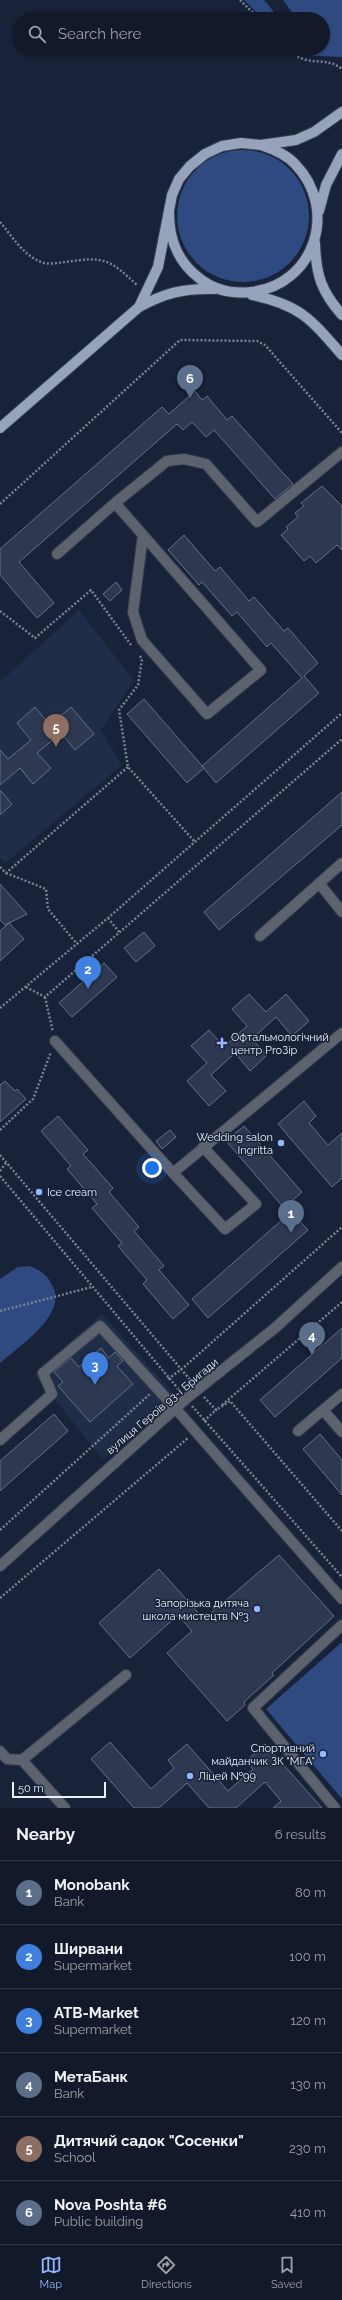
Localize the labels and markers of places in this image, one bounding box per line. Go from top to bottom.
pin: 6 [177,365,203,398]
pin: 5 [43,714,69,747]
pin: 2 [75,956,101,989]
place label: Офтальмологічний центр ProЗір [231,1031,329,1057]
marker: Офтальмологічний центр ProЗір [216,1037,228,1049]
place label: Wedding salon Ingritta [196,1131,273,1157]
marker: Wedding salon Ingritta [276,1138,286,1148]
place label: Ice cream [47,1186,97,1199]
marker: Ice cream [34,1187,44,1197]
pin: 1 [278,1200,304,1233]
pin: 4 [299,1322,325,1355]
pin: 3 [82,1352,108,1385]
place label: Запорізька дитяча школа мистецтв №3 [142,1597,249,1623]
marker: Запорізька дитяча школа мистецтв №3 [252,1604,262,1614]
place label: Спортивний майданчик ЗК "МГА" [211,1742,315,1768]
marker: Спортивний майданчик ЗК "МГА" [318,1749,328,1759]
place label: Ліцей №99 [198,1770,256,1783]
marker: Ліцей №99 [185,1771,195,1781]

